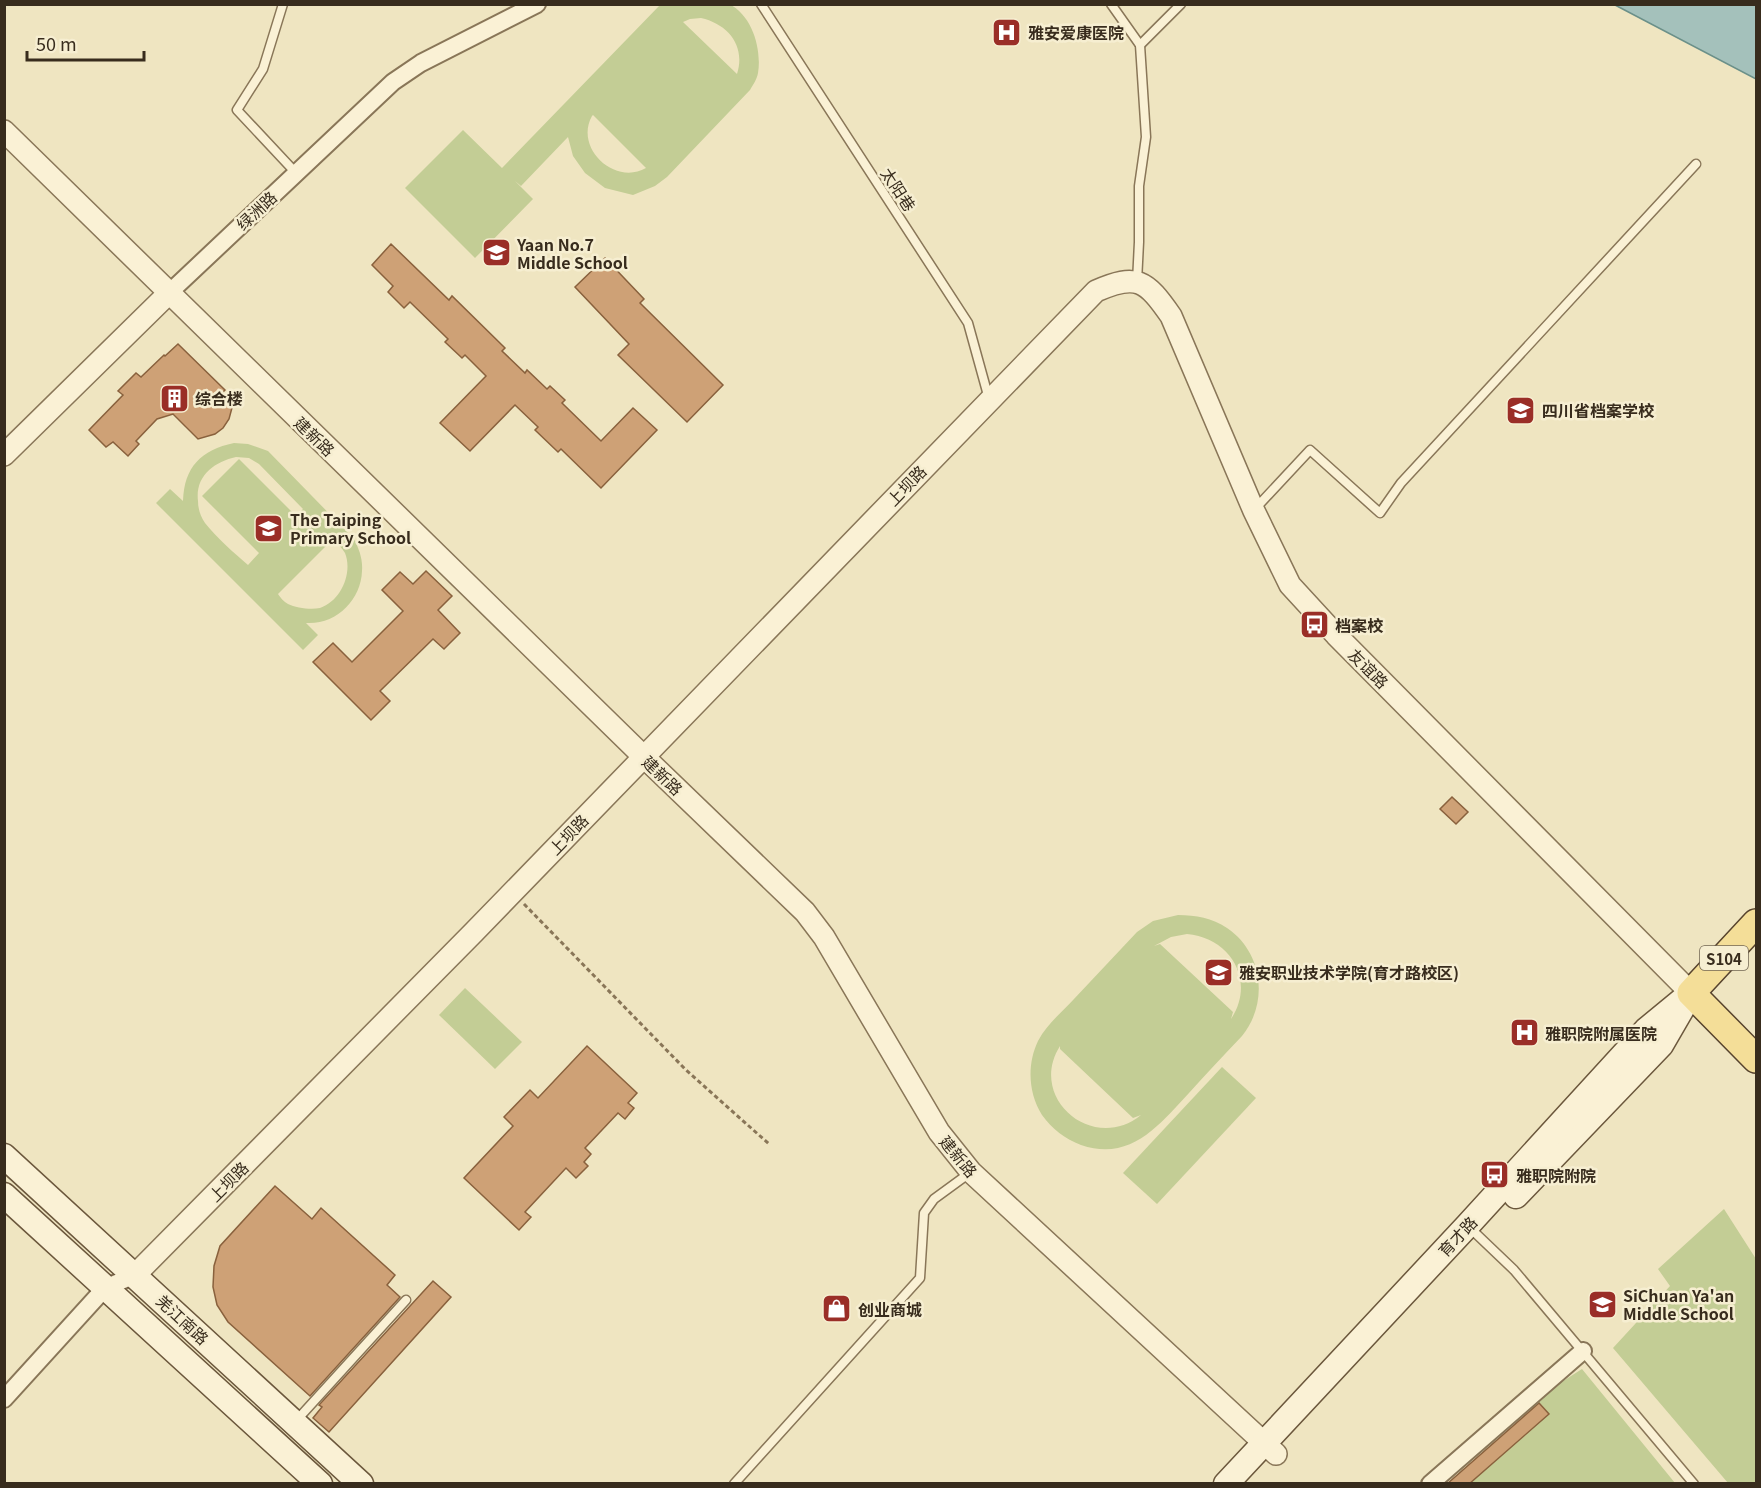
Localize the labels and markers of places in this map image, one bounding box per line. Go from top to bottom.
hospital icon: 雅安爱康医院 [991,16,1023,48]
place label: 雅安爱康医院 [1028,20,1124,44]
place label: Yaan No.7 Middle School [516,232,628,274]
school or university icon: Yaan No.7 Middle School [480,237,512,269]
building icon: 综合楼 [158,382,190,414]
place label: 综合楼 [195,386,243,410]
school or university icon: 四川省档案学校 [1505,394,1537,426]
place label: 四川省档案学校 [1542,398,1655,422]
place label: The Taiping Primary School [290,507,411,549]
school or university icon: The Taiping Primary School [253,512,285,544]
bus stop icon: 档案校 [1298,609,1330,641]
place label: 档案校 [1335,613,1384,637]
school or university icon: 雅安职业技术学院(育才路校区) [1202,956,1234,988]
place label: 雅安职业技术学院(育才路校区) [1239,960,1459,984]
hospital icon: 雅职院附属医院 [1508,1017,1540,1049]
place label: 雅职院附属医院 [1545,1021,1657,1045]
bus stop icon: 雅职院附院 [1479,1159,1511,1191]
place label: 雅职院附院 [1516,1163,1596,1187]
place label: SiChuan Ya'an Middle School [1623,1283,1734,1325]
school or university icon: SiChuan Ya'an Middle School [1586,1288,1618,1320]
shop icon: 创业商城 [821,1293,853,1325]
place label: 创业商城 [858,1297,922,1321]

